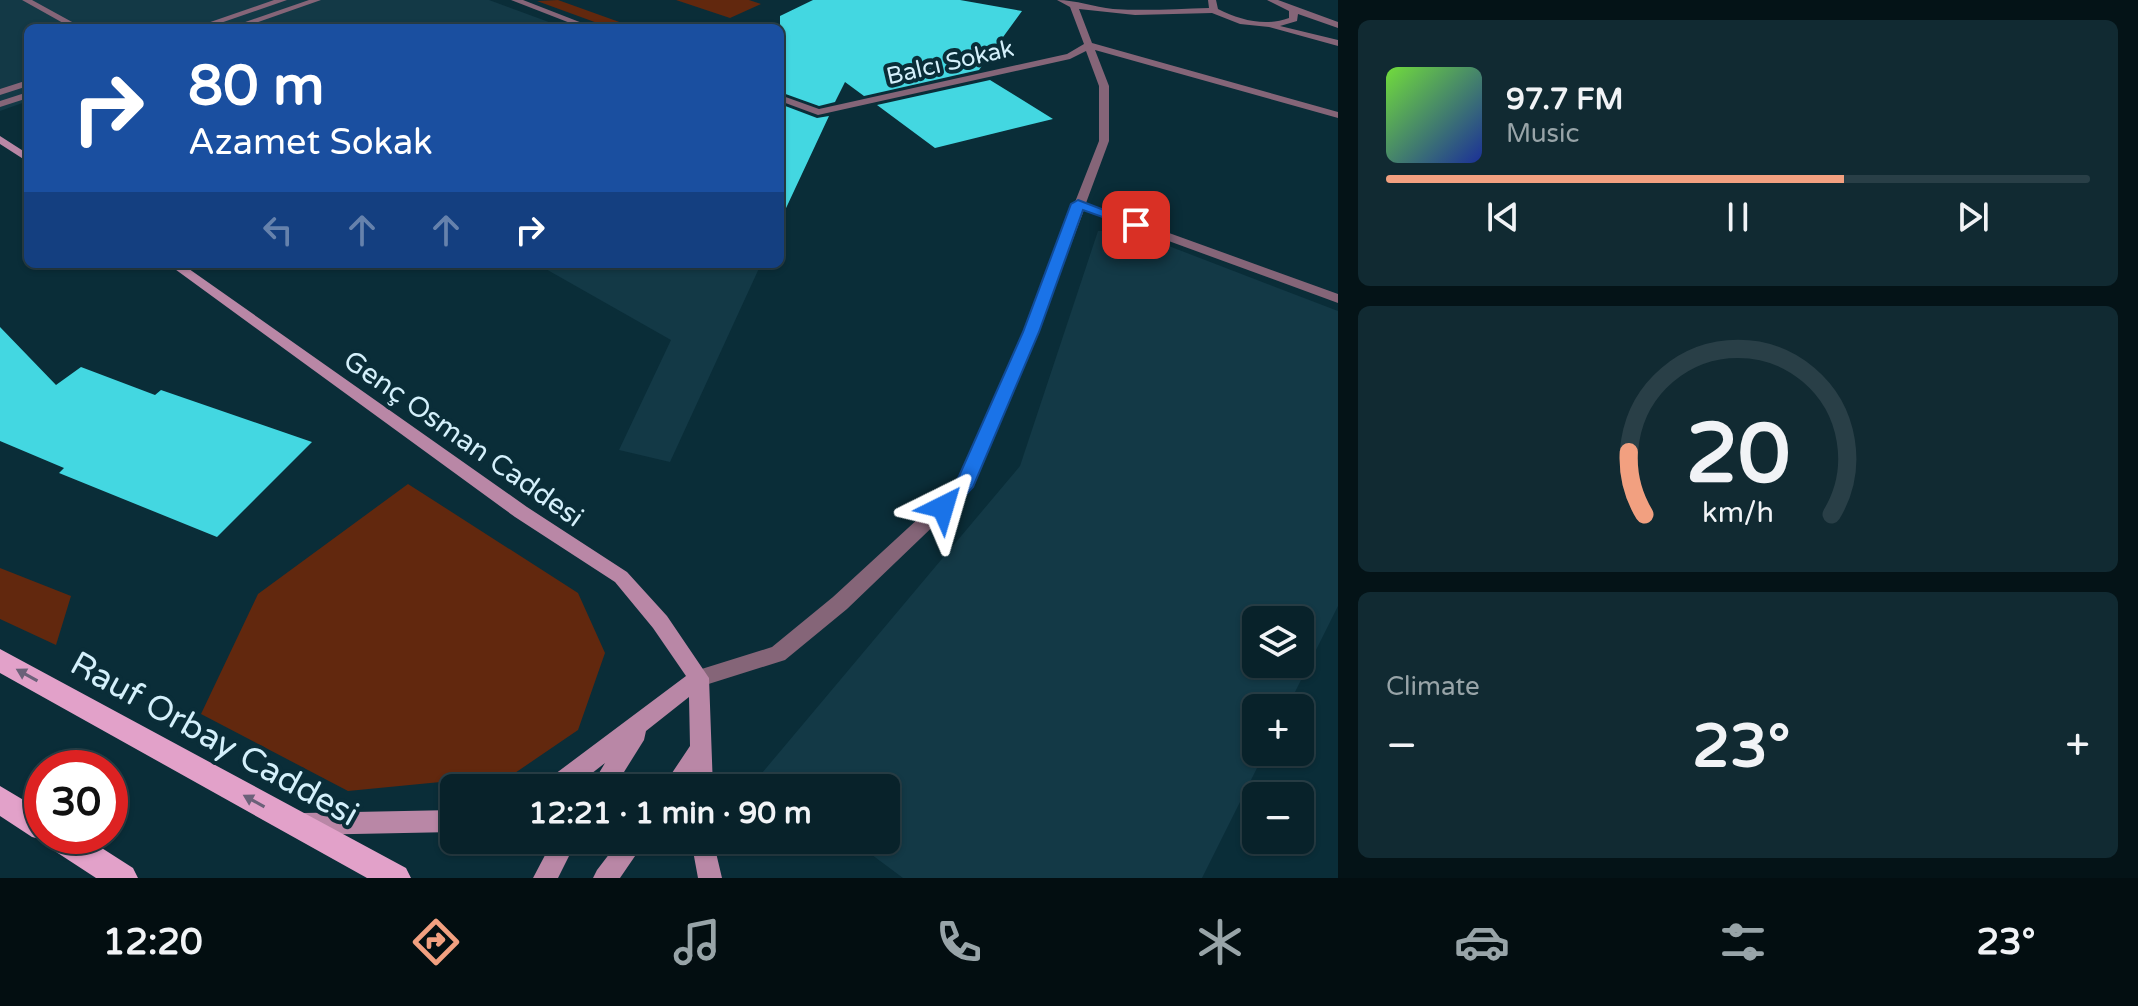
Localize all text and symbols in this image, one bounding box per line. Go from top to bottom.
street label: Balcı Sokak [884,34,1017,91]
text: 80 m [188,53,324,120]
icon: right [56,56,160,160]
text: 97.7 FM [1506,81,1624,118]
text: Music [1506,118,1579,149]
text: Azamet Sokak [188,121,433,164]
pin [1102,191,1170,259]
icon: previous [1481,195,1525,239]
icon: pause [1716,195,1760,239]
icon: next [1951,195,1995,239]
icon: arrive [1114,203,1158,247]
icon: left [256,208,300,252]
icon: ahead [340,208,384,252]
icon: ahead [424,208,468,252]
icon: right [508,208,552,252]
street label: Genç Osman Caddesi [337,343,590,534]
text: 20 [1686,405,1790,505]
position arrow [901,465,985,549]
text: km/h [1702,496,1774,530]
map controls [1242,606,1314,854]
button: layers [1242,606,1314,678]
street label: Rauf Orbay Caddesi [63,643,365,836]
one-way arrow [15,668,38,681]
text: Climate [1386,671,1480,702]
button: + [1242,694,1314,766]
text: 23° [1692,711,1790,783]
text: − [1386,720,1417,773]
text: + [2065,720,2090,773]
speed limit sign: 30 [24,750,128,854]
button: − [1242,782,1314,854]
one-way arrow [243,794,265,808]
text: 12:21 · 1 min · 90 m [529,795,811,832]
icon: directions [408,914,464,970]
icon: music [669,914,725,970]
icon: phone [931,914,987,970]
icon: climate [1192,914,1248,970]
icon: car [1454,914,1510,970]
icon: filters [1715,914,1771,970]
text: 12:20 [103,921,203,964]
text: 23° [1976,921,2035,964]

